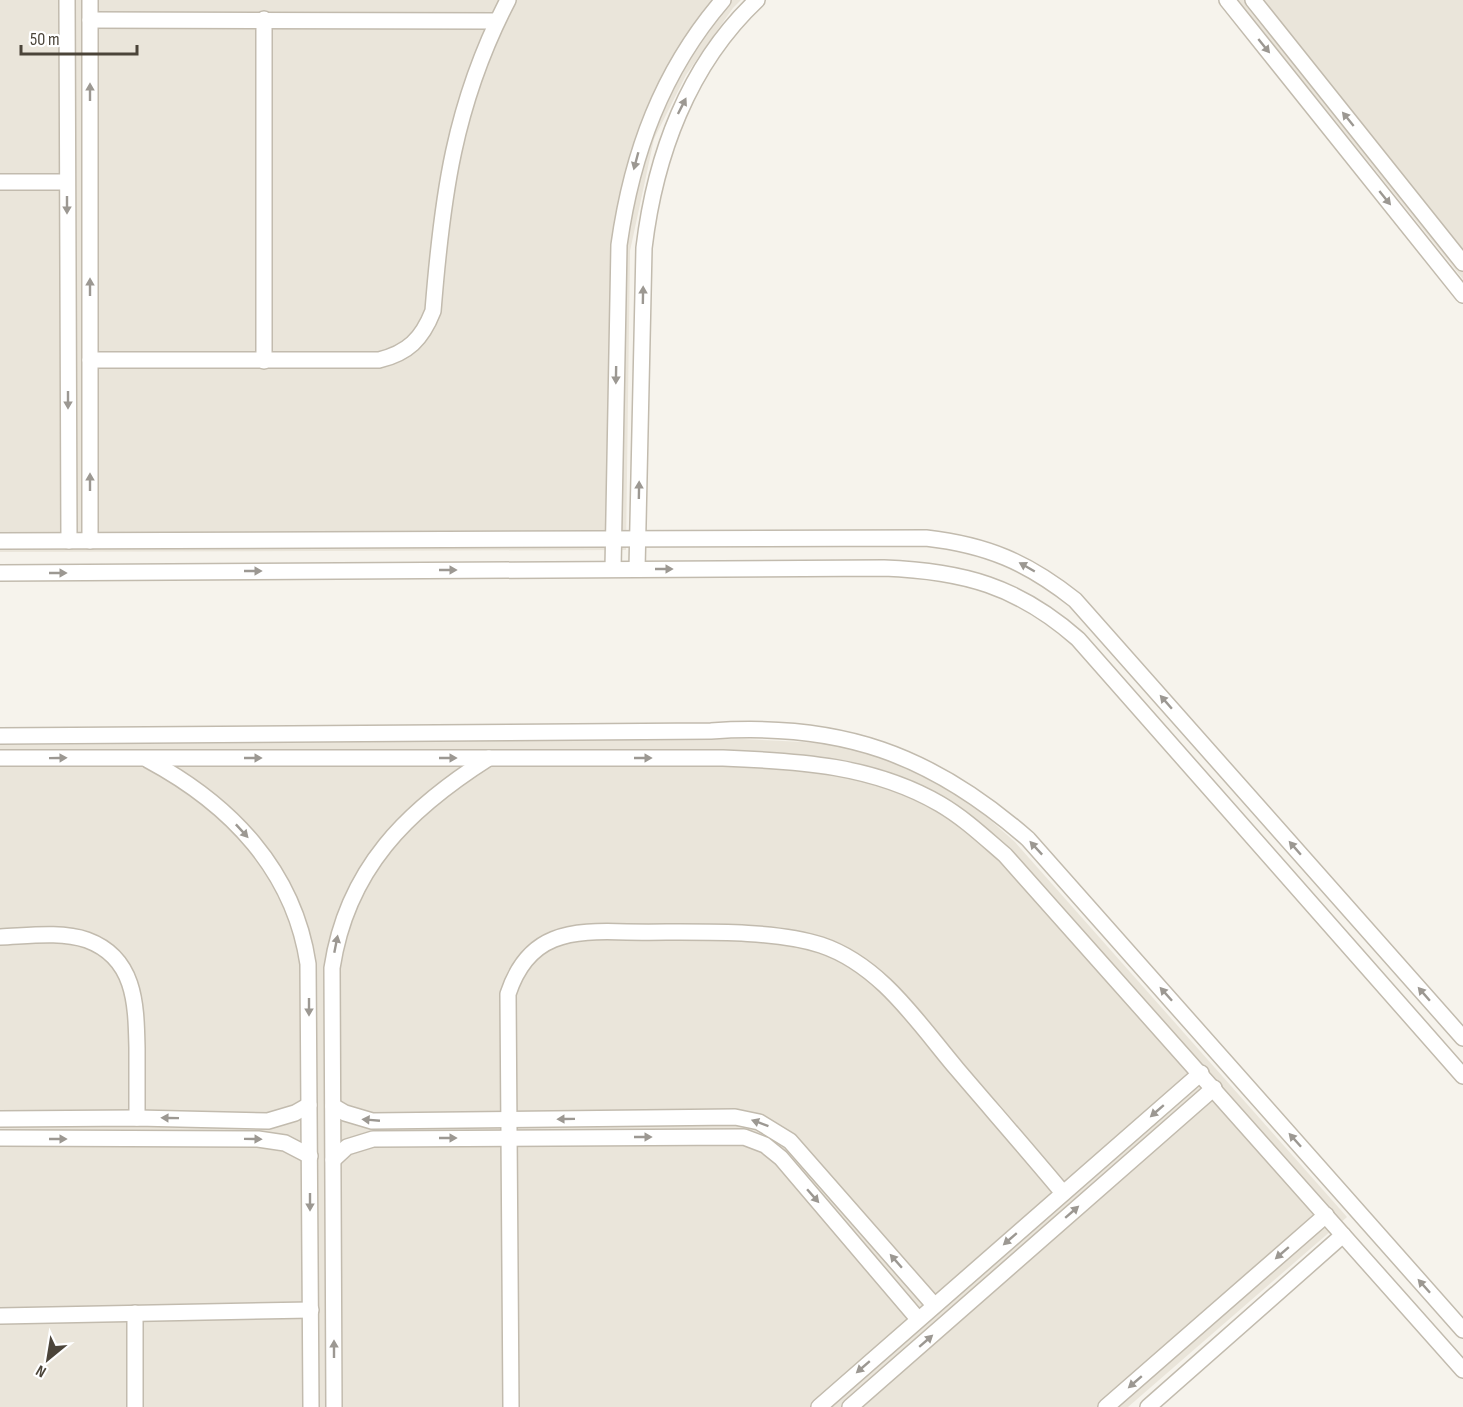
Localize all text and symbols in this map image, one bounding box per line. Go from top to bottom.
scale bar [21,18,136,56]
text: 50 m [30,29,60,50]
one-way arrow [1257,38,1269,53]
one-way arrow [85,83,95,102]
one-way arrow [677,97,687,114]
one-way arrow [1341,111,1354,127]
one-way arrow [630,152,640,170]
one-way arrow [1379,190,1392,206]
one-way arrow [62,196,72,215]
one-way arrow [85,278,95,297]
one-way arrow [638,285,648,304]
one-way arrow [612,366,621,385]
one-way arrow [63,391,73,410]
one-way arrow [85,473,95,492]
one-way arrow [634,480,644,499]
one-way arrow [1019,561,1035,572]
one-way arrow [655,564,674,574]
one-way arrow [439,565,458,575]
one-way arrow [244,566,263,576]
one-way arrow [49,568,68,577]
one-way arrow [1160,695,1173,710]
one-way arrow [49,753,68,763]
one-way arrow [244,753,263,763]
one-way arrow [439,753,458,763]
one-way arrow [634,753,653,763]
one-way arrow [235,823,249,838]
one-way arrow [1030,841,1043,856]
one-way arrow [1289,841,1302,856]
one-way arrow [332,934,341,953]
one-way arrow [1160,987,1173,1002]
one-way arrow [1418,987,1431,1002]
one-way arrow [304,997,314,1016]
one-way arrow [1149,1105,1165,1118]
one-way arrow [161,1114,180,1123]
one-way arrow [557,1114,576,1124]
one-way arrow [362,1115,381,1125]
one-way arrow [751,1118,769,1127]
one-way arrow [633,1132,652,1142]
one-way arrow [438,1133,457,1143]
one-way arrow [1289,1133,1302,1148]
one-way arrow [49,1134,68,1144]
one-way arrow [244,1135,263,1144]
one-way arrow [807,1188,820,1204]
one-way arrow [305,1192,315,1211]
one-way arrow [1064,1206,1079,1219]
one-way arrow [1003,1232,1018,1245]
one-way arrow [1274,1247,1290,1260]
one-way arrow [890,1254,903,1269]
one-way arrow [1418,1279,1431,1294]
north arrow [18,1329,78,1389]
one-way arrow [918,1334,933,1348]
one-way arrow [329,1339,339,1358]
text: N [33,1360,50,1381]
one-way arrow [856,1360,871,1373]
one-way arrow [1128,1375,1143,1388]

